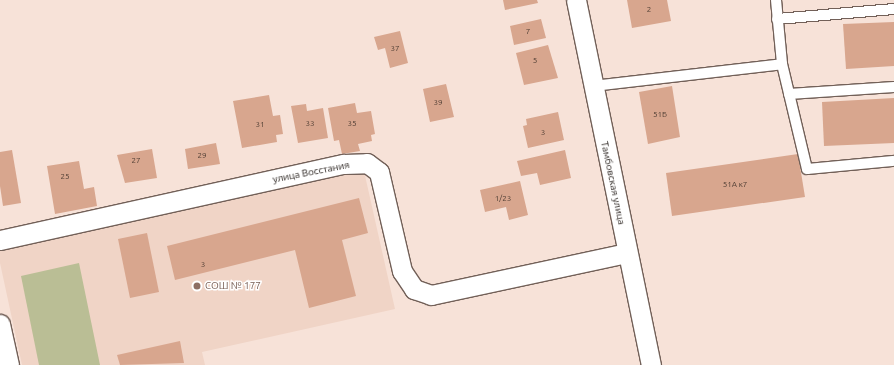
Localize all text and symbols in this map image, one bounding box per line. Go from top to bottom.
house number: 2 [647,5,651,15]
house number: 7 [526,27,530,37]
house number: 37 [390,44,400,54]
house number: 5 [533,56,537,66]
house number: 39 [433,98,443,108]
house number: 51Б [653,110,667,120]
house number: 33 [305,119,315,129]
house number: 35 [347,119,357,129]
house number: 31 [255,120,265,130]
house number: 3 [541,128,545,138]
street label: Тамбовская улица [598,140,628,226]
house number: 29 [197,151,207,161]
house number: 27 [131,156,141,166]
street label: улица Восстания [272,159,350,185]
house number: 25 [60,172,70,182]
house number: 51А к7 [723,180,747,190]
house number: 1/23 [495,194,511,204]
house number: 3 [201,260,205,270]
place label: СОШ № 177 [205,280,261,292]
marker: СОШ № 177 [192,281,202,291]

